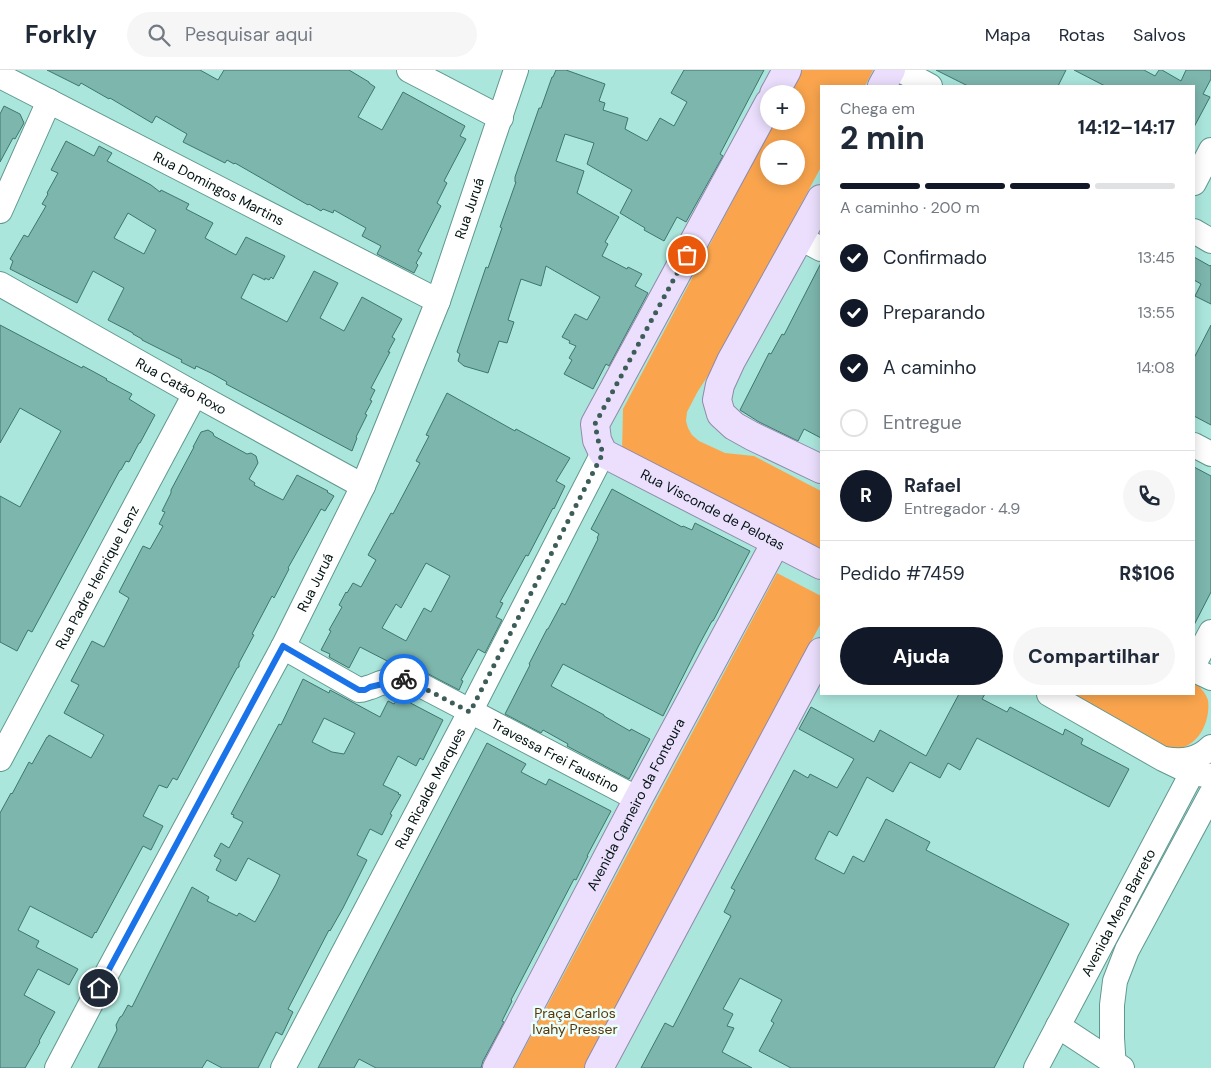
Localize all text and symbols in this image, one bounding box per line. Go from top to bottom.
search box [127,12,477,57]
text: Forkly [25,19,97,50]
icon: search [145,21,173,49]
text: Pesquisar aqui [185,22,313,47]
text: Mapa [985,23,1031,47]
text: Rotas [1059,23,1105,47]
text: Salvos [1133,23,1186,47]
map controls [760,85,805,185]
button: + [760,85,805,130]
text: Chega em [840,98,915,119]
text: 14:12–14:17 [1078,115,1175,140]
text: 2 min [840,117,925,159]
button: − [760,140,805,185]
street label: Rua Domingos Martins [150,147,287,229]
street label: Rua Juruá [451,175,488,241]
text: A caminho · 200 m [840,197,980,218]
pin [666,234,708,276]
icon: bag [673,241,701,269]
icon: check [840,244,868,272]
text: Confirmado [883,245,987,270]
text: 13:45 [1138,247,1175,268]
icon: check [840,299,868,327]
text: Preparando [883,300,985,325]
text: 13:55 [1138,302,1175,323]
street label: Rua Catão Roxo [133,353,230,419]
icon: check [840,354,868,382]
text: A caminho [883,355,976,380]
text: 14:08 [1136,357,1175,378]
text: Entregue [883,410,962,435]
street label: Rua Visconde de Pelotas [638,465,788,554]
button: phone [1123,470,1175,522]
text: Rafael [904,473,961,498]
text: R [860,483,872,508]
text: Entregador · 4.9 [904,498,1020,519]
street label: Rua Padre Henrique Lenz [51,502,143,652]
street label: Rua Juruá [293,550,337,615]
text: Pedido #7459 [840,561,965,586]
text: R$106 [1119,561,1175,586]
button: Ajuda [840,627,1003,685]
button: Compartilhar [1013,627,1175,685]
courier [379,654,429,704]
icon: bike [390,665,418,693]
street label: Travessa Frei Faustino [488,715,622,797]
street label: Avenida Carneiro da Fontoura [583,715,689,893]
street label: Rua Ricalde Marques [391,724,469,852]
street label: Avenida Mena Barreto [1077,846,1159,979]
pin [78,967,120,1009]
icon: home [85,974,113,1002]
park label: Praça Carlos Ivahy Presser [532,1004,618,1038]

